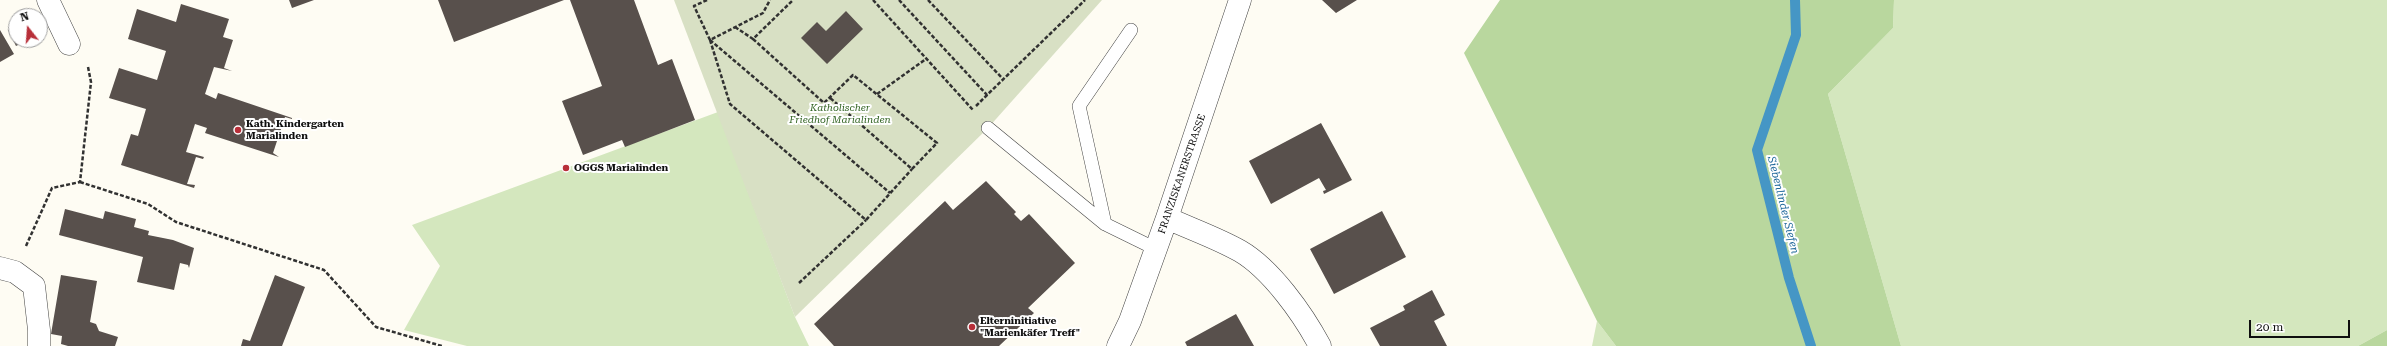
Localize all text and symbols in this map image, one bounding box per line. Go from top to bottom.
north arrow [8,8,48,48]
text: N [19,10,31,24]
park label: Katholischer Friedhof Marialinden [789,102,891,126]
street label: FRANZISKANERSTRASSE [1156,113,1208,235]
place label: Kath. Kindergarten Marialinden [246,118,344,142]
marker: Kath. Kindergarten Marialinden [233,125,243,135]
water label: Siebenlinder Siefen [1765,155,1801,255]
place label: OGGS Marialinden [574,162,668,174]
marker: OGGS Marialinden [561,163,571,173]
scale bar [2251,312,2352,338]
place label: Elterninitiative "Marienkäfer Treff" [980,315,1080,338]
text: 20 m [2256,320,2283,334]
marker: Elterninitiative "Marienkäfer Treff" [967,322,977,332]

